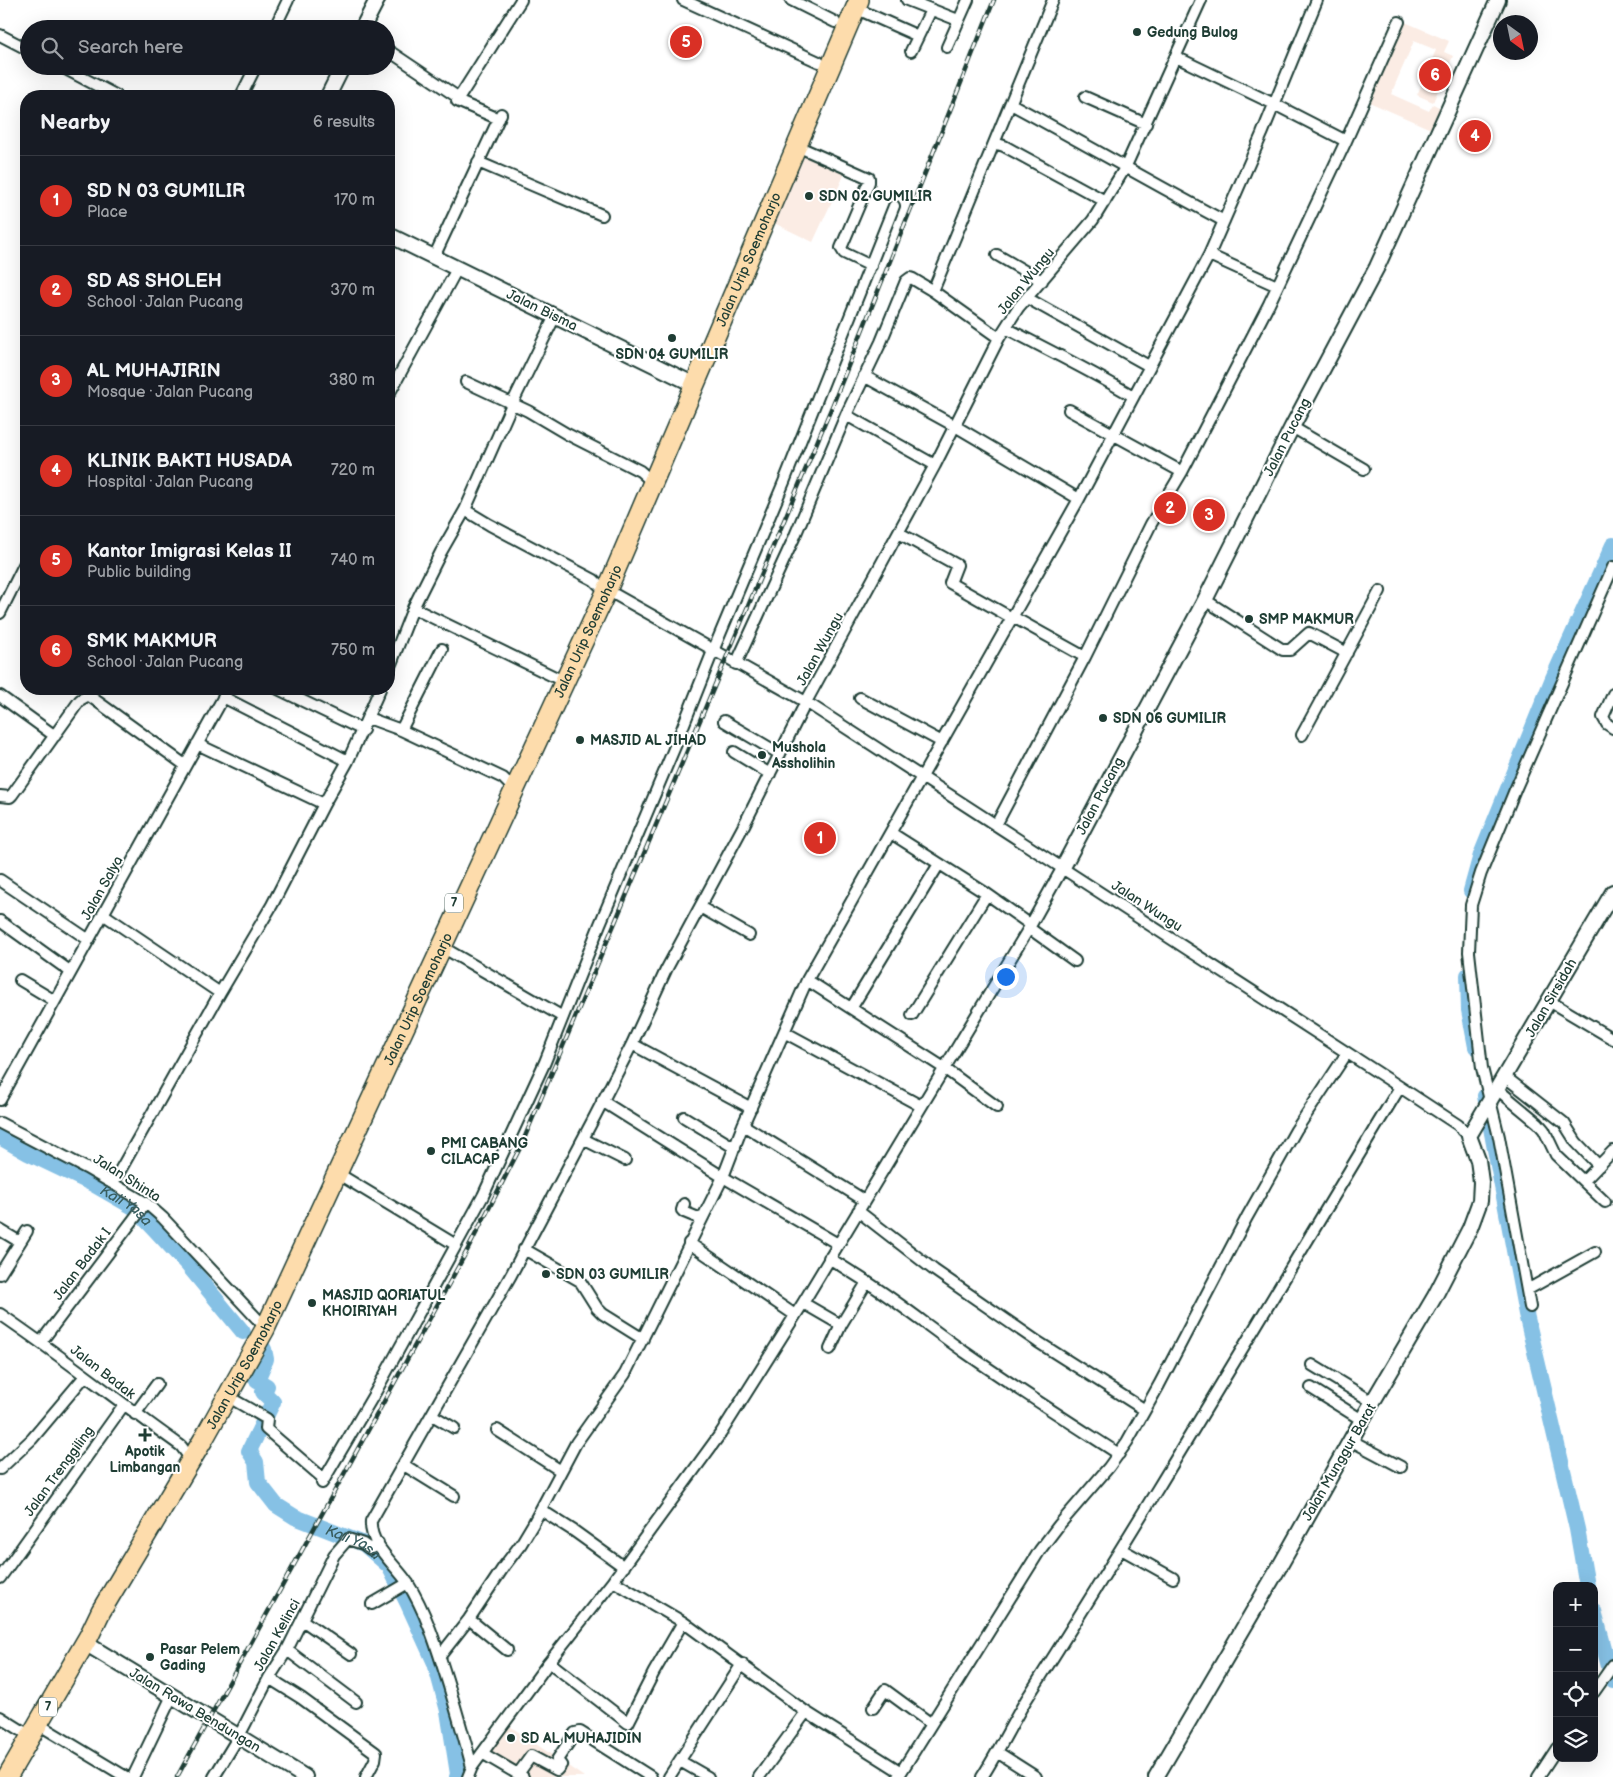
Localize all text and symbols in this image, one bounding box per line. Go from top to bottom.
north arrow [1493,15,1538,60]
search box [20,20,395,75]
pin: 5 [670,23,702,61]
place label: Gedung Bulog [1147,24,1238,41]
marker: Gedung Bulog [1131,26,1143,38]
icon: search [38,34,66,62]
text: Search here [78,36,183,59]
pin: 6 [1419,56,1451,94]
text: Nearby [40,110,110,135]
text: 6 results [313,113,375,132]
pin: 4 [1459,117,1491,155]
text: SD N 03 GUMILIR [87,180,245,203]
place label: SDN 02 GUMILIR [819,188,932,205]
street label: Jalan Urip Soemoharjo [712,190,784,329]
marker: SDN 02 GUMILIR [803,190,815,202]
text: 1 [53,191,59,210]
text: 170 m [334,191,375,210]
text: Place [87,203,128,222]
street label: Jalan Wungu [994,244,1058,318]
text: SD AS SHOLEH [87,270,222,293]
text: 2 [51,281,61,300]
text: 370 m [330,281,375,300]
street label: Jalan Bisma [504,286,580,335]
text: School · Jalan Pucang [87,293,243,312]
marker: SDN 04 GUMILIR [666,332,678,344]
place label: SDN 04 GUMILIR [616,346,729,363]
text: AL MUHAJIRIN [87,360,221,383]
text: 3 [51,371,61,390]
text: 380 m [329,371,375,390]
text: Mosque · Jalan Pucang [87,383,253,402]
street label: Jalan Pucang [1260,395,1314,479]
text: KLINIK BAKTI HUSADA [87,450,292,473]
text: 4 [51,461,61,480]
text: 720 m [331,461,375,480]
text: Hospital · Jalan Pucang [87,473,253,492]
pin: 2 [1154,489,1186,527]
pin: 3 [1193,496,1225,534]
text: Kantor Imigrasi Kelas II [87,540,292,563]
text: 5 [51,551,61,570]
text: 740 m [330,551,375,570]
street label: Jalan Urip Soemoharjo [550,562,625,700]
text: Public building [87,563,191,582]
street label: Jalan Wungu [793,609,847,689]
place label: SMP MAKMUR [1259,611,1354,628]
marker: SMP MAKMUR [1243,613,1255,625]
text: SMK MAKMUR [87,630,217,653]
text: 6 [51,641,61,660]
text: 750 m [331,641,375,660]
text: School · Jalan Pucang [87,653,243,672]
place label: SDN 06 GUMILIR [1113,710,1226,727]
marker: SDN 06 GUMILIR [1097,712,1109,724]
place label: MASJID AL JIHAD [590,732,707,749]
marker: MASJID AL JIHAD [574,734,586,746]
place label: Mushola Assholihin [771,739,836,772]
marker: Mushola Assholihin [756,749,768,761]
street label: Jalan Pucang [1072,754,1128,838]
pin: 1 [804,819,836,857]
street label: Jalan Salya [77,853,127,923]
street label: Jalan Wungu [1108,877,1186,935]
road number: 7 [445,894,463,912]
street label: Jalan Urip Soemoharjo [380,930,456,1068]
street label: Jalan Sirsidah [1522,955,1580,1040]
your location [993,964,1019,990]
place label: PMI CABANG CILACAP [441,1135,528,1168]
marker: PMI CABANG CILACAP [425,1145,437,1157]
street label: Jalan Shinta [90,1151,164,1206]
water label: Kali Yasa [97,1181,156,1230]
street label: Jalan Badak I [49,1225,115,1303]
place label: SDN 03 GUMILIR [556,1266,669,1283]
marker: SDN 03 GUMILIR [540,1268,552,1280]
place label: MASJID QORIATUL KHOIRIYAH [322,1287,445,1320]
street label: Jalan Urip Soemoharjo [202,1297,286,1432]
marker: MASJID QORIATUL KHOIRIYAH [306,1297,318,1309]
street label: Jalan Badak [67,1341,139,1403]
street label: Jalan Munggur Barat [1298,1400,1380,1524]
street label: Jalan Trenggiling [20,1422,98,1520]
marker: Apotik Limbangan [139,1429,151,1441]
place label: Apotik Limbangan [110,1443,181,1476]
water label: Kali Yasa [323,1520,385,1564]
map controls [1553,1582,1598,1762]
button: + [1553,1582,1598,1627]
street label: Jalan Kelinci [250,1596,304,1674]
button: − [1553,1627,1598,1672]
place label: Pasar Pelem Gading [160,1641,240,1674]
marker: Pasar Pelem Gading [144,1651,156,1663]
street label: Jalan Rawa Bendungan [126,1664,264,1756]
button: locate [1553,1672,1598,1717]
road number: 7 [39,1698,57,1716]
button: layers [1553,1717,1598,1762]
place label: SD AL MUHAJIDIN [521,1730,642,1747]
marker: SD AL MUHAJIDIN [505,1732,517,1744]

